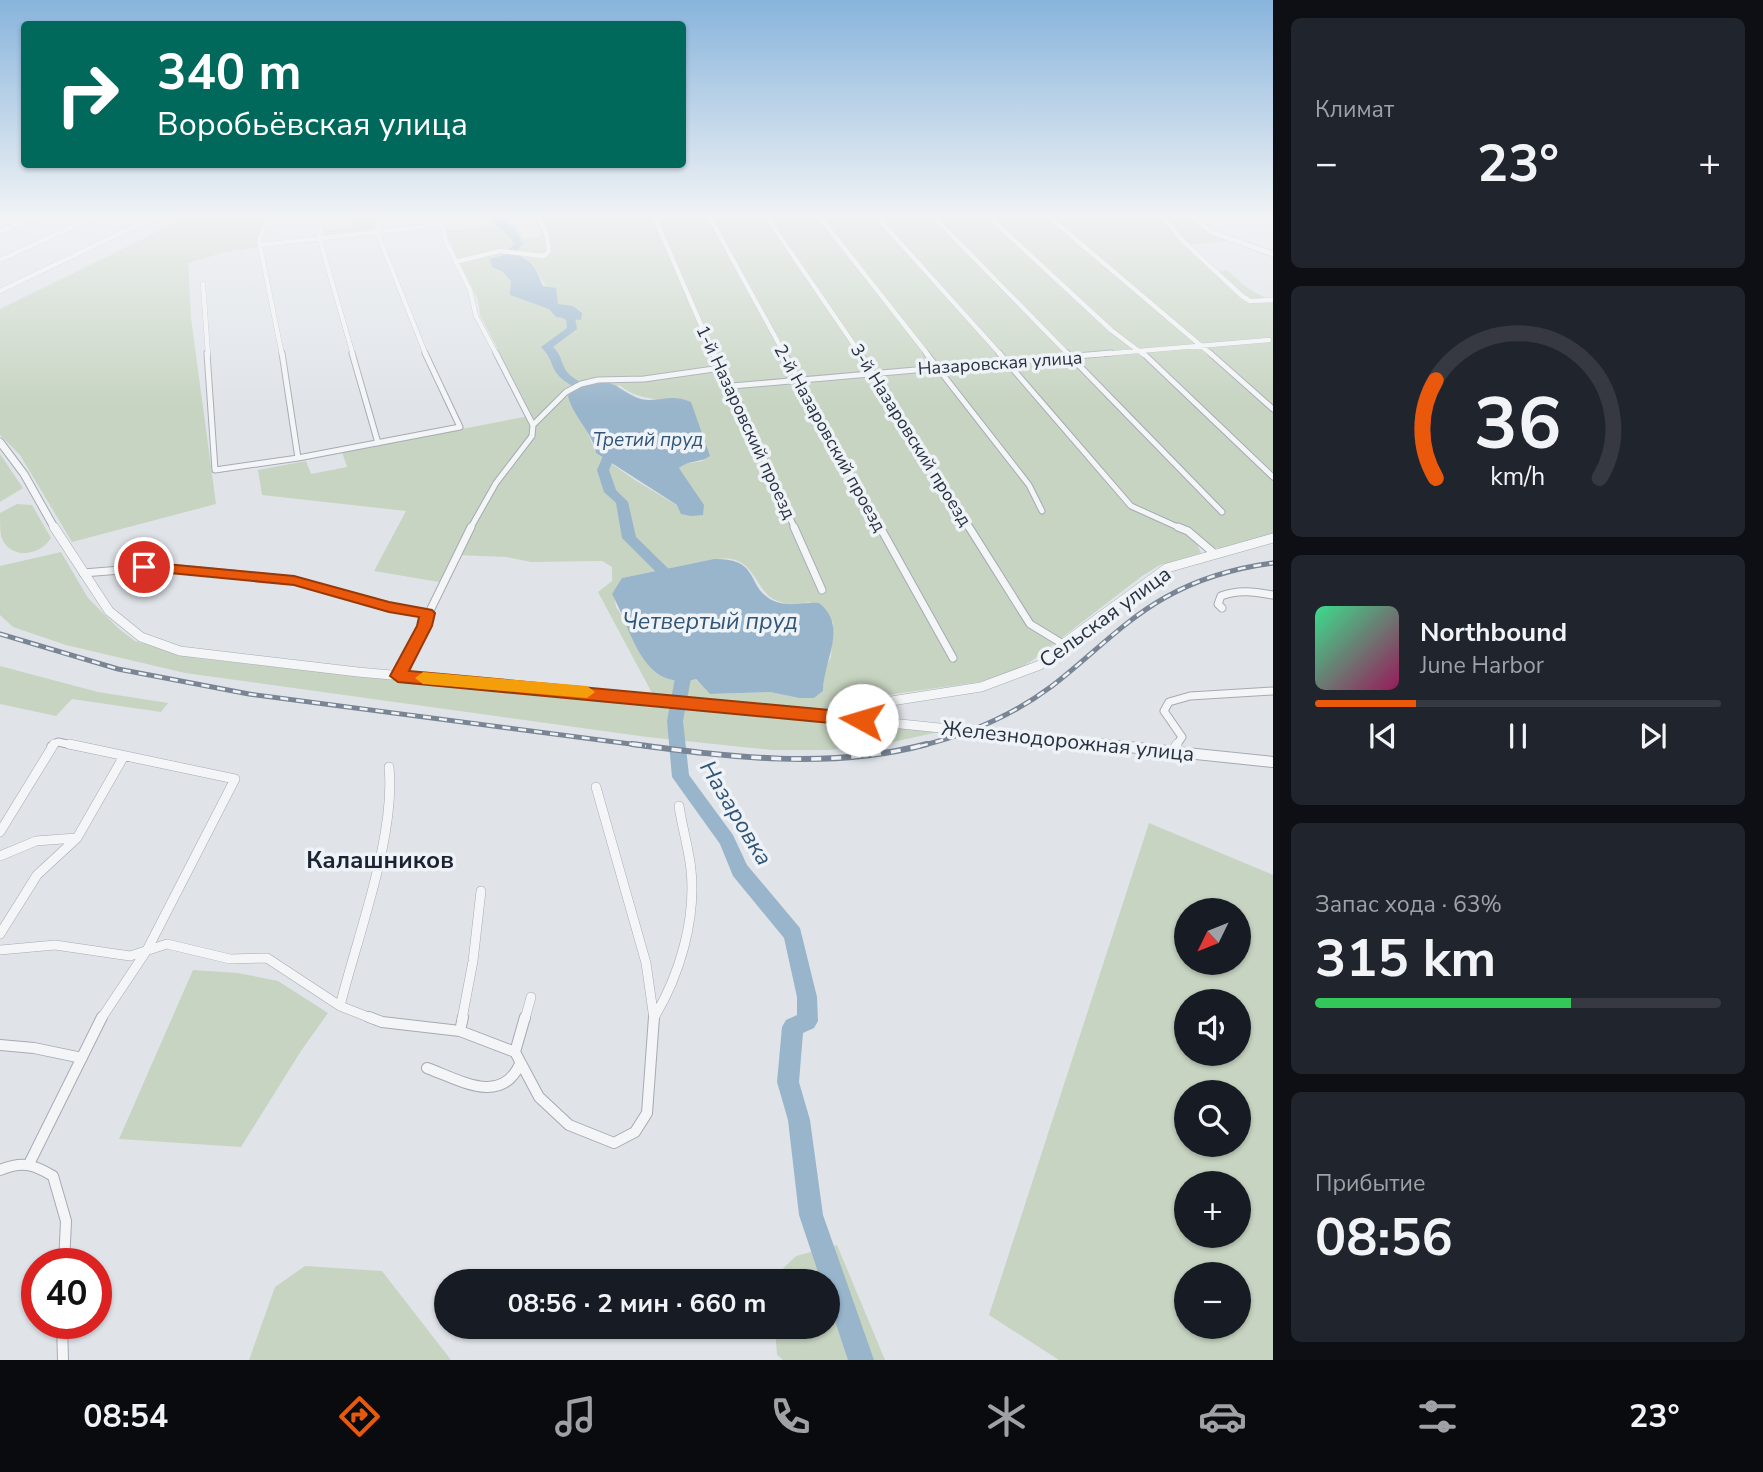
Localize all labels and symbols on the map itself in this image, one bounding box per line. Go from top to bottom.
street label: 1-й Назаровский проезд [691,321,802,523]
street label: 3-й Назаровский проезд [845,339,977,531]
street label: 2-й Назаровский проезд [768,340,892,536]
street label: Назаровская улица [917,345,1083,381]
water label: Третий пруд [593,427,703,453]
pin [114,537,174,597]
street label: Сельская улица [1034,560,1176,674]
water label: Четвертый пруд [622,606,798,637]
position arrow [825,683,899,757]
street label: Железнодорожная улица [940,714,1196,768]
water label: Назаровка [692,755,780,871]
district label: Калашников [306,844,454,876]
north arrow [1174,898,1251,975]
speed limit sign: 40 [21,1248,112,1339]

